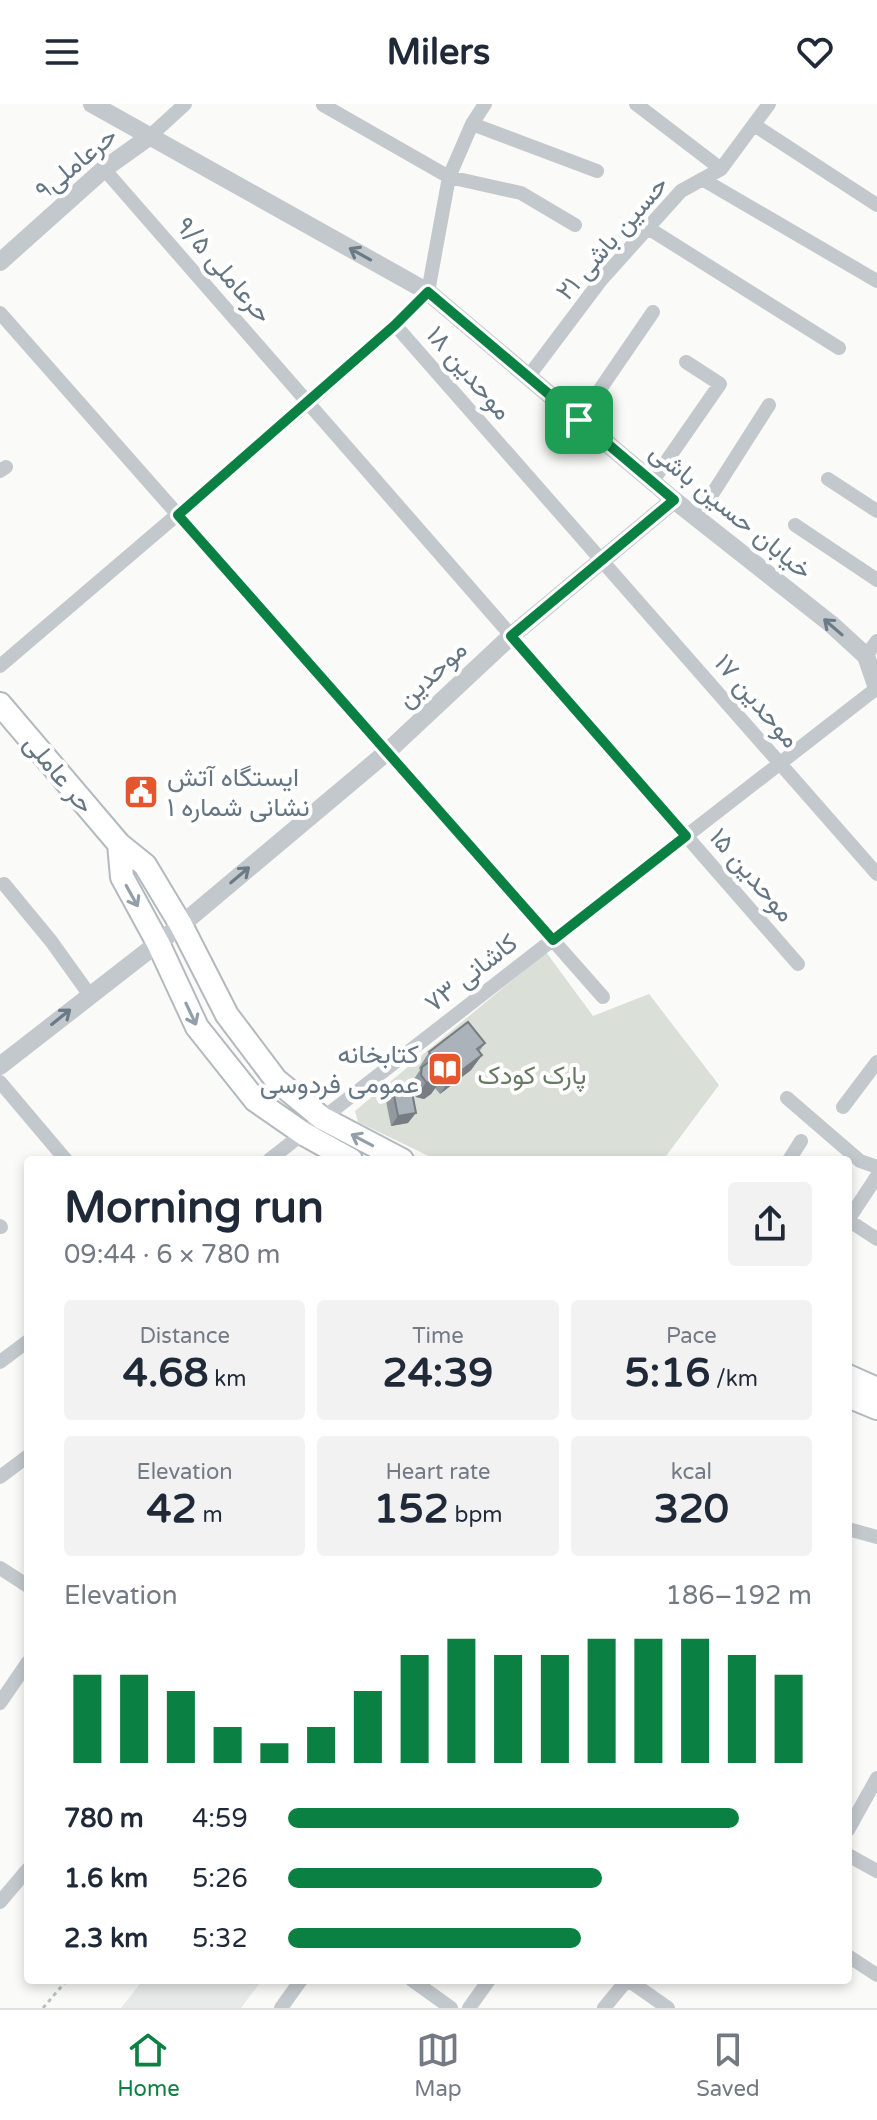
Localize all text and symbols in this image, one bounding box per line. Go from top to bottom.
icon: menu [40,30,84,74]
icon: heart [793,30,837,74]
text: Milers [387,31,490,74]
street label: حرعاملی۹ [29,120,123,206]
street label: حسین باشی ۲۱ [549,169,675,307]
street label: حرعاملی ۹/۵ [169,210,279,330]
one-way arrow [348,246,372,261]
street label: موحدین ۱۸ [420,320,518,426]
pin [545,386,613,454]
icon: arrive [557,398,601,442]
street label: خیابان حسین باشی [644,436,818,586]
one-way arrow [823,618,844,636]
street label: موحدین [391,634,473,714]
street label: موحدین ۱۷ [708,648,806,754]
street label: حر عاملی [17,728,101,820]
place label: ایستگاه آتش نشانی شماره ۱ [167,762,310,823]
public building icon: ایستگاه آتش نشانی شماره ۱ [122,773,160,811]
street label: موحدین ۱۵ [703,822,801,928]
one-way arrow [230,866,250,884]
one-way arrow [125,883,140,907]
street label: کاشانی ۷۳ [418,927,524,1019]
one-way arrow [184,1001,199,1025]
one-way arrow [50,1008,71,1026]
place label: کتابخانه عمومی فردوسی [260,1039,419,1100]
library icon: کتابخانه عمومی فردوسی [426,1050,464,1088]
park label: پارک کودک [478,1060,586,1093]
one-way arrow [350,1131,374,1147]
text: Morning run [64,1182,324,1235]
button: share [728,1182,812,1266]
text: 09:44 · 6 × 780 m [64,1239,280,1270]
text: Distance [139,1323,230,1349]
text: Time [412,1323,464,1349]
text: Pace [666,1323,717,1349]
text: 4.68 [123,1349,209,1397]
text: 24:39 [383,1349,493,1397]
text: 5:16 [625,1349,710,1397]
text: km [209,1366,247,1392]
text: /km [710,1366,758,1392]
text: Elevation [137,1459,233,1485]
text: Heart rate [386,1459,490,1485]
text: kcal [671,1459,712,1485]
text: 42 [147,1485,197,1533]
text: 152 [373,1485,449,1533]
text: 320 [654,1485,729,1533]
text: m [197,1502,223,1528]
text: bpm [449,1502,503,1528]
text: Elevation [64,1580,178,1611]
text: 186–192 m [666,1580,812,1611]
text: 780 m [64,1803,144,1834]
text: 4:59 [192,1803,248,1834]
text: 1.6 km [64,1863,148,1894]
text: 5:26 [192,1863,248,1894]
text: 2.3 km [64,1923,148,1954]
text: 5:32 [192,1923,248,1954]
tab: Home [117,2028,180,2102]
tab: Map [414,2028,462,2102]
tab: Saved [696,2028,760,2102]

